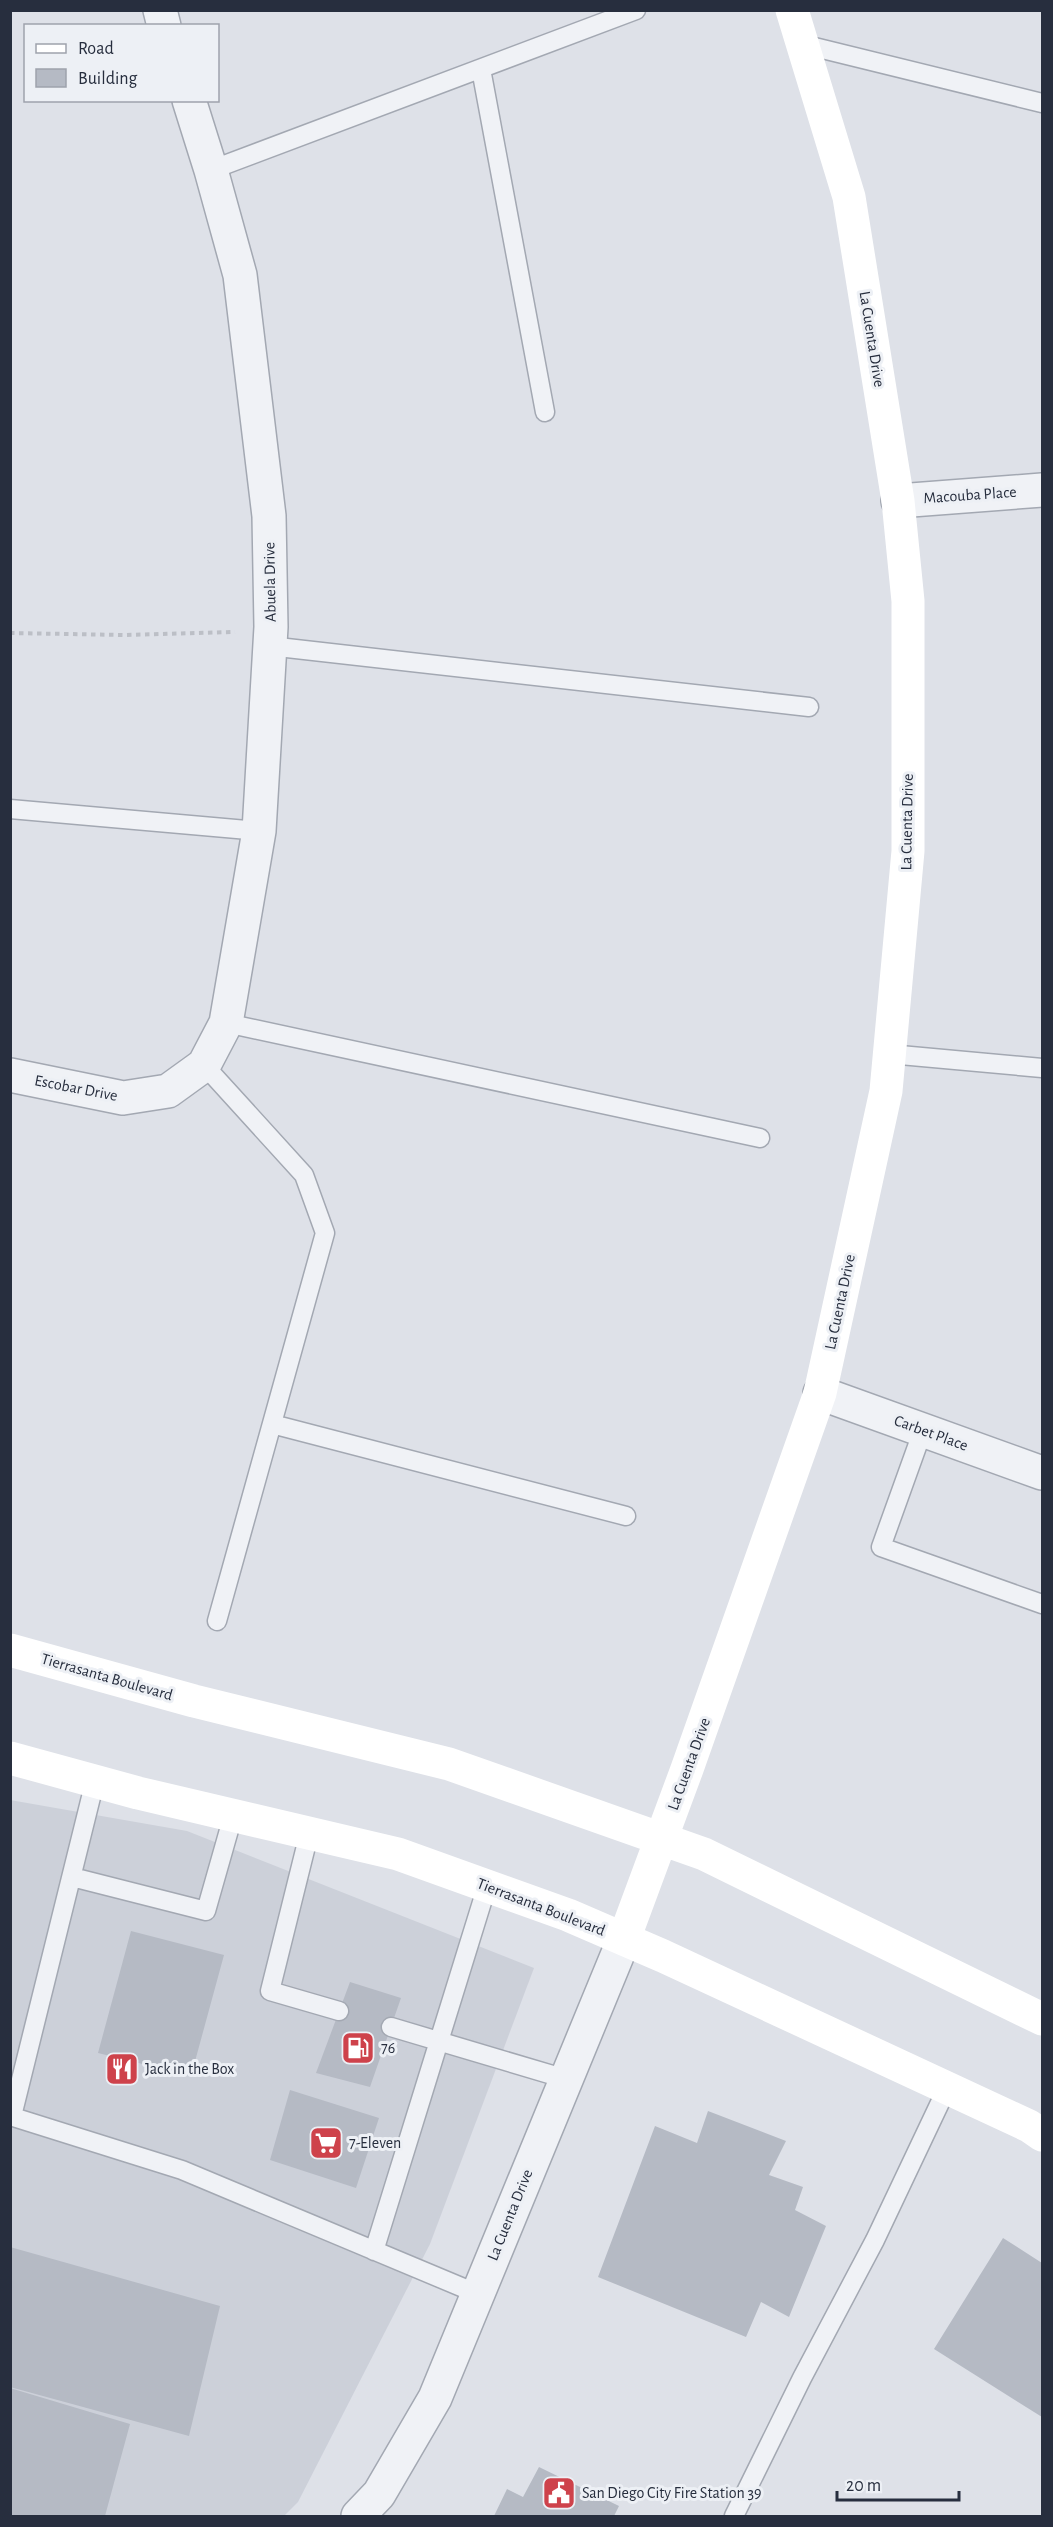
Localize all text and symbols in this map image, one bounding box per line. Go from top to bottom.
legend [24,24,219,102]
text: Road [78,40,114,58]
text: Building [78,70,138,88]
street label: La Cuenta Drive [857,290,887,388]
street label: Macouba Place [923,484,1017,506]
street label: Abuela Drive [261,542,279,622]
street label: La Cuenta Drive [898,773,916,871]
street label: Escobar Drive [33,1072,119,1104]
street label: La Cuenta Drive [822,1253,858,1351]
street label: Carbet Place [892,1412,970,1454]
street label: Tierrasanta Boulevard [39,1651,175,1703]
street label: La Cuenta Drive [665,1716,713,1812]
street label: Tierrasanta Boulevard [475,1875,607,1939]
fuel station icon: 76 [340,2030,376,2066]
place label: 76 [381,2040,395,2056]
restaurant icon: Jack in the Box [104,2051,140,2087]
place label: Jack in the Box [145,2061,234,2077]
supermarket icon: 7-Eleven [308,2125,344,2161]
place label: 7-Eleven [349,2135,401,2151]
street label: La Cuenta Drive [484,2167,536,2263]
scale bar [837,2464,958,2502]
public building icon: San Diego City Fire Station 39 [541,2475,577,2511]
text: 20 m [846,2477,881,2495]
place label: San Diego City Fire Station 39 [582,2485,762,2502]

